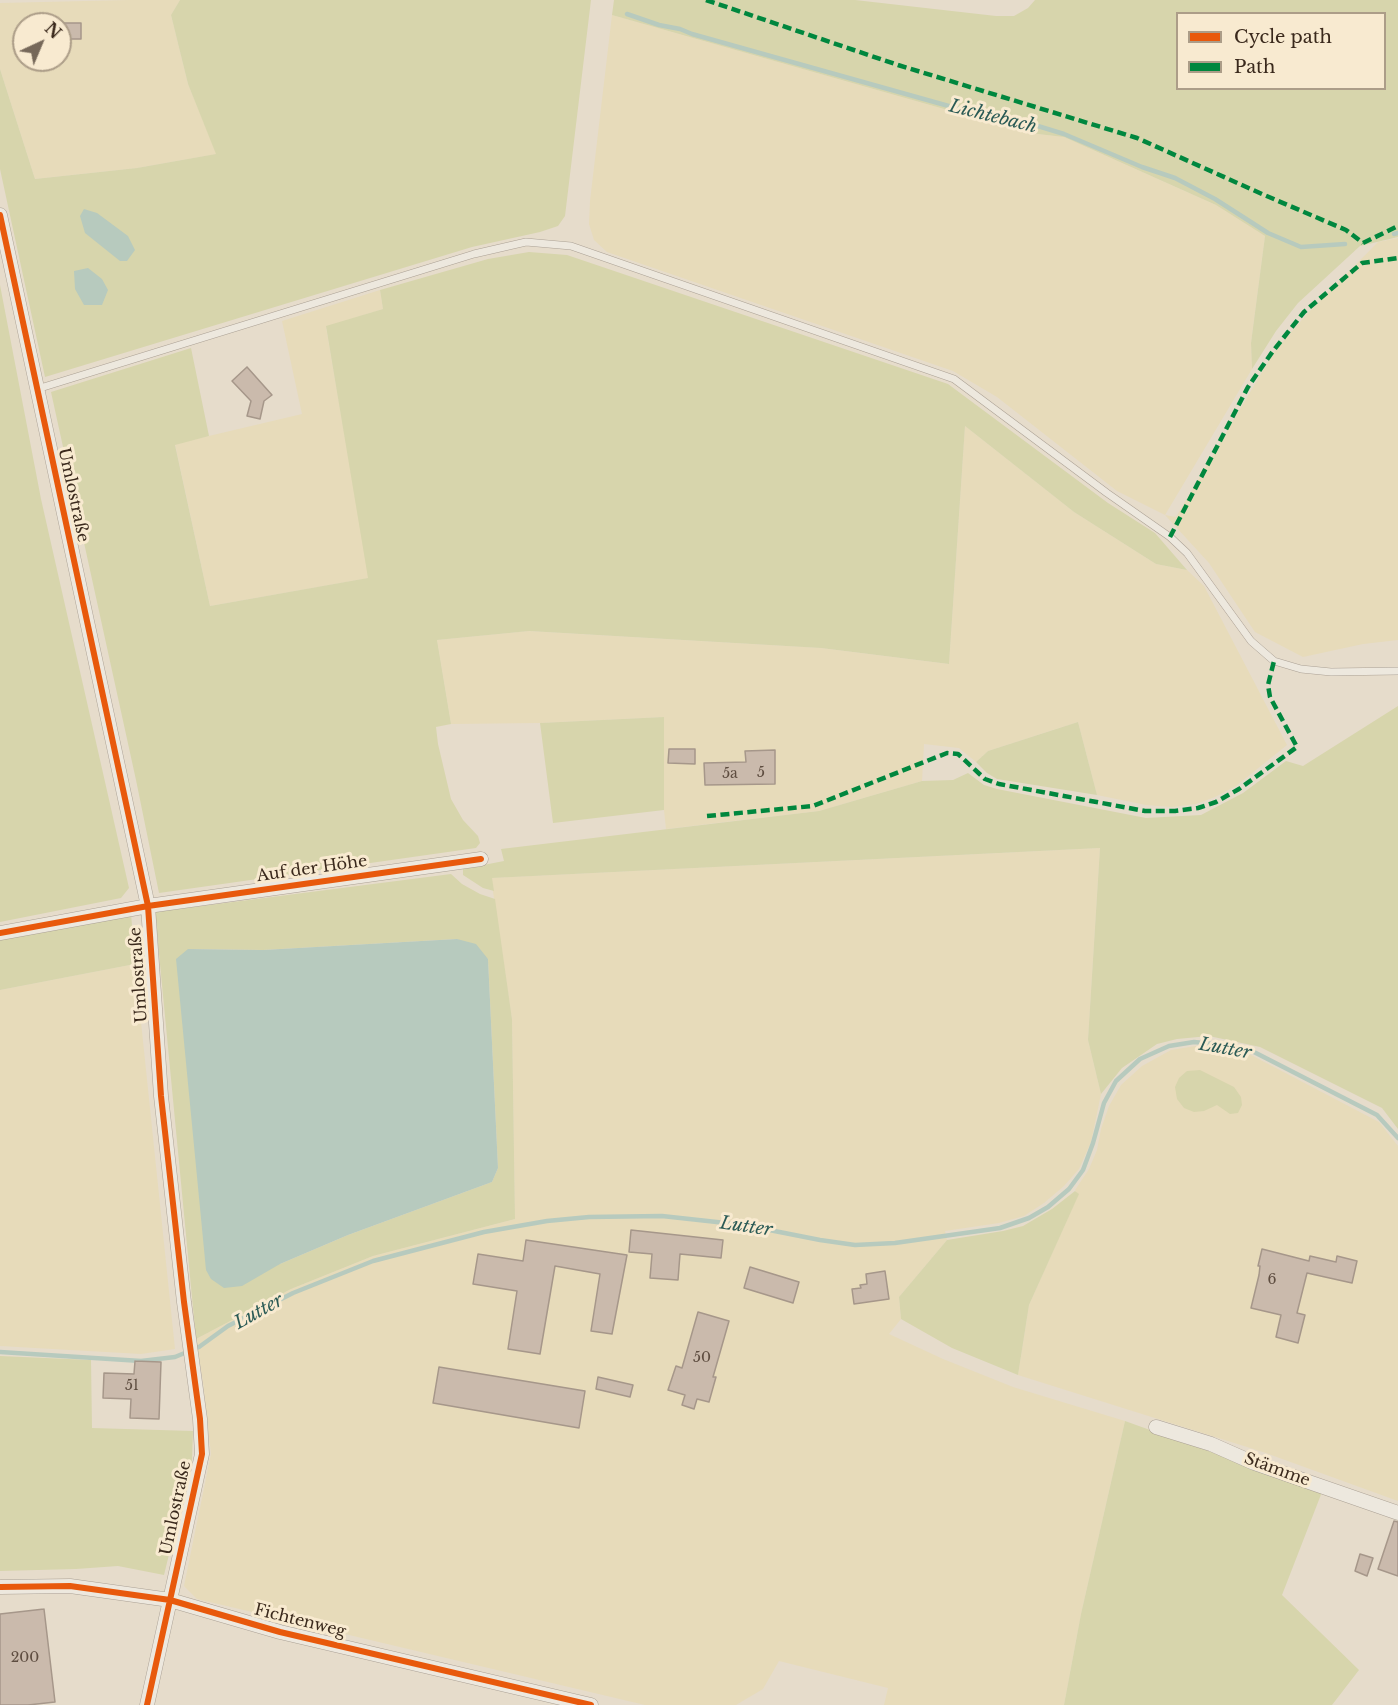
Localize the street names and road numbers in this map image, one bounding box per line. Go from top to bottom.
street label: Umlostraße [54,446,92,544]
street label: Auf der Höhe [256,852,368,886]
street label: Umlostraße [126,926,152,1024]
street label: Stämme [1241,1449,1313,1491]
street label: Umlostraße [157,1459,195,1557]
street label: Fichtenweg [252,1600,348,1642]

